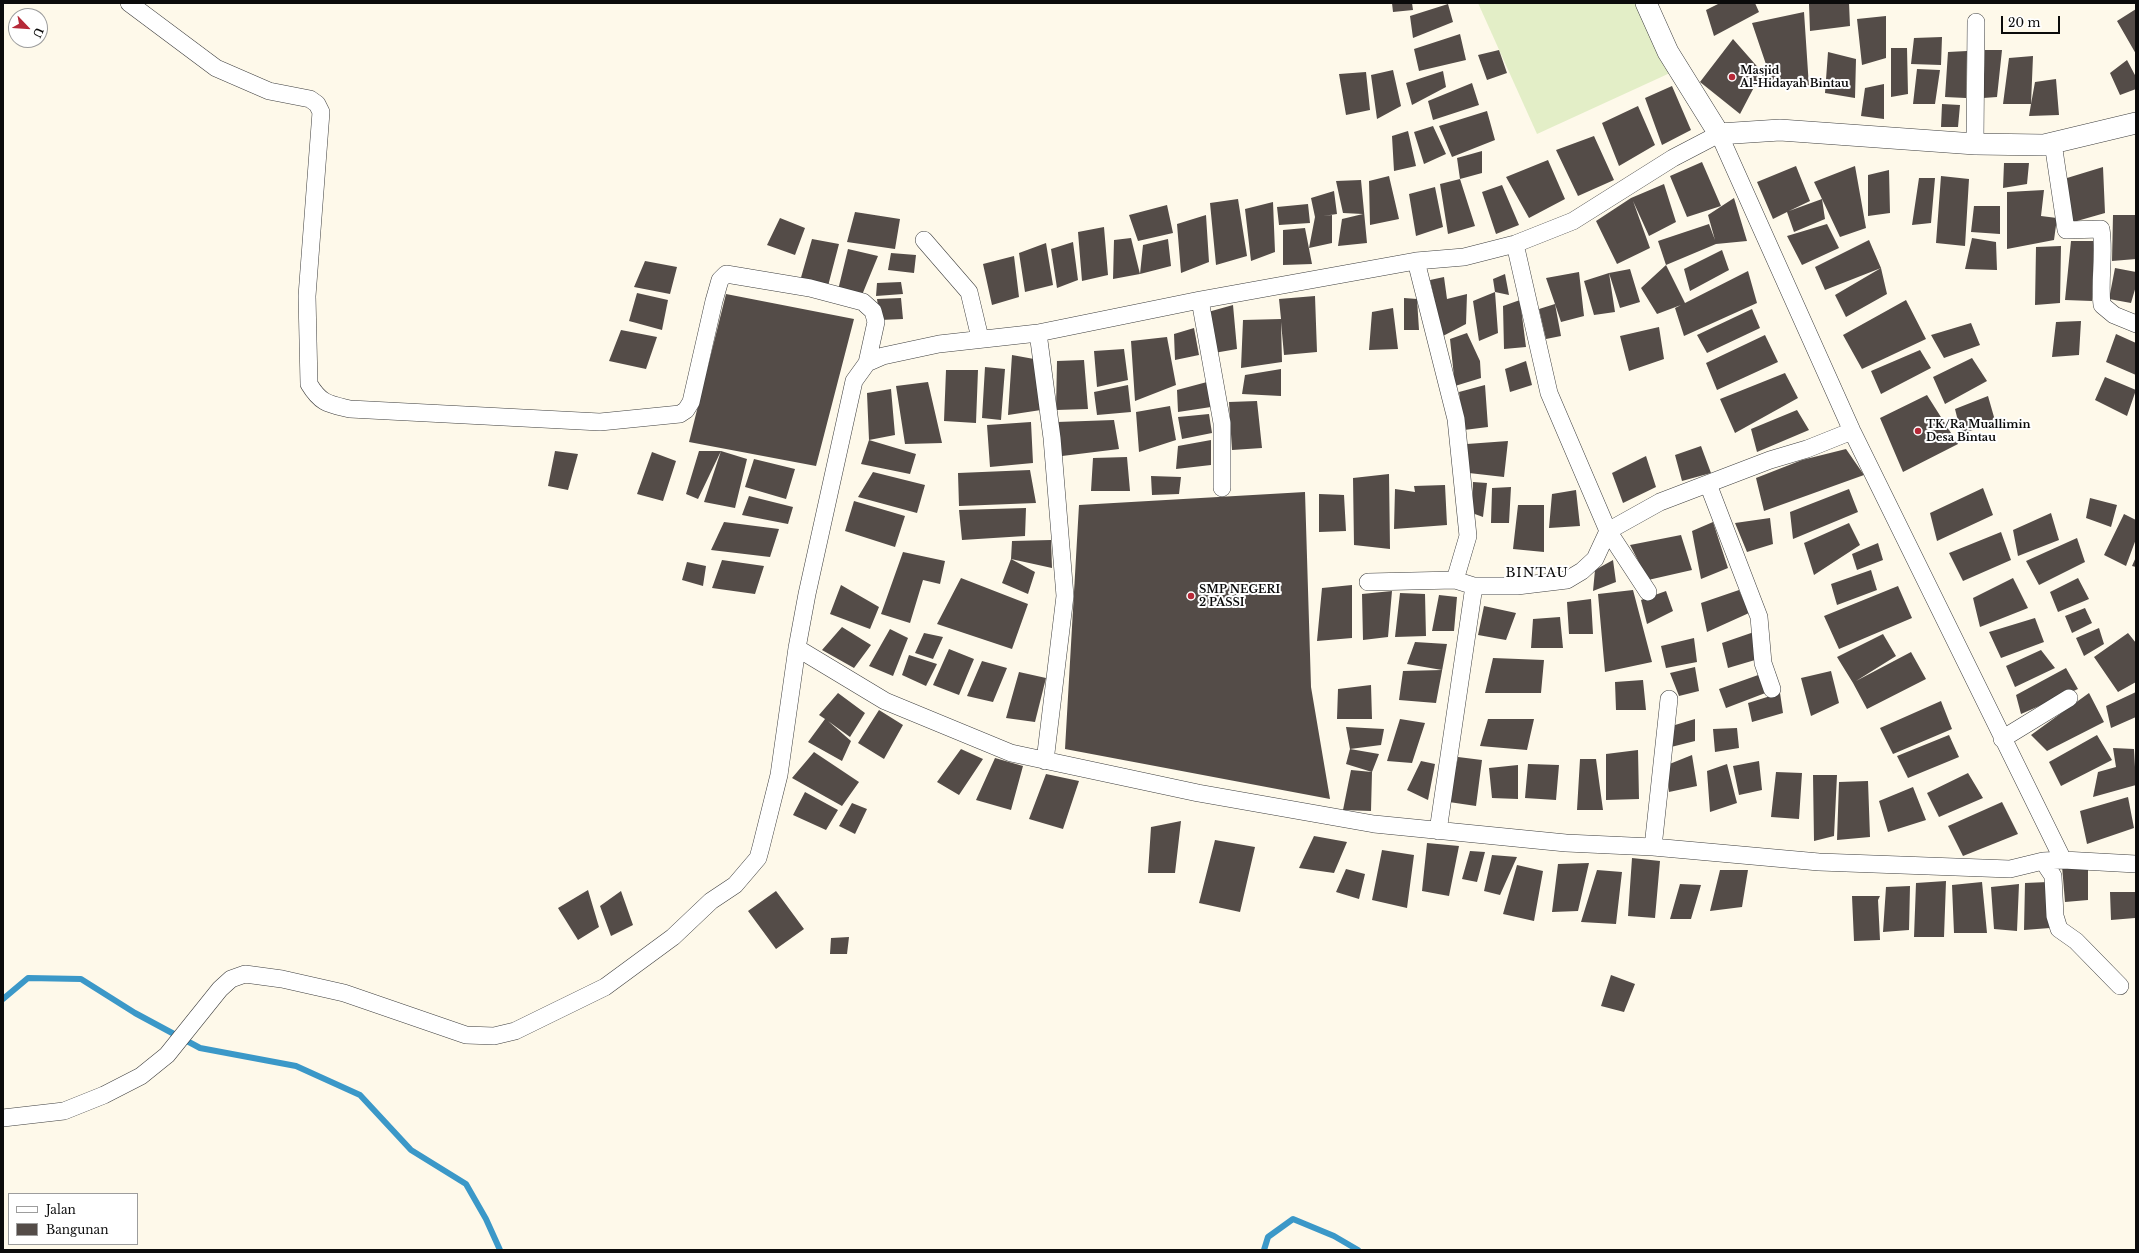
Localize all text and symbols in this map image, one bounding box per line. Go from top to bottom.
north arrow [8,8,48,48]
scale bar [2003,8,2062,34]
text: 20 m [2008,15,2040,30]
text: U [30,25,46,40]
place label: Masjid Al-Hidayah Bintau [1740,64,1849,90]
marker: Masjid Al-Hidayah Bintau [1727,72,1737,82]
place label: TK/Ra Muallimin Desa Bintau [1926,418,2030,444]
marker: TK/Ra Muallimin Desa Bintau [1913,426,1923,436]
district label: BINTAU [1505,565,1569,581]
place label: SMP NEGERI 2 PASSI [1199,583,1280,609]
marker: SMP NEGERI 2 PASSI [1186,591,1196,601]
legend [8,1193,138,1245]
text: Jalan [46,1202,76,1217]
text: Bangunan [46,1222,109,1237]

